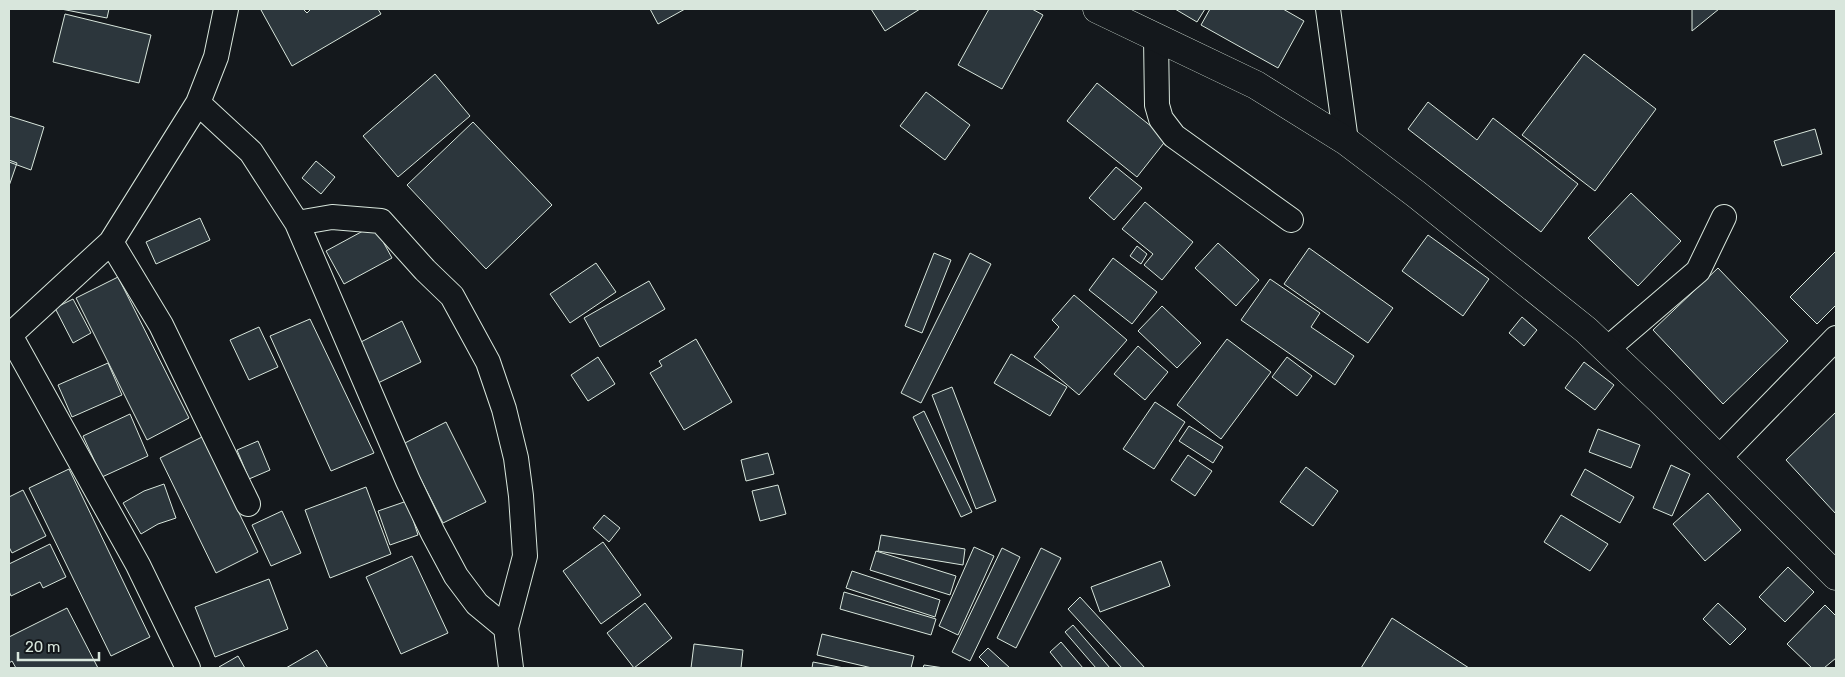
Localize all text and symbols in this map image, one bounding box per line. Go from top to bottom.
scale bar [18,630,99,662]
text: 20 m [25,638,60,656]

